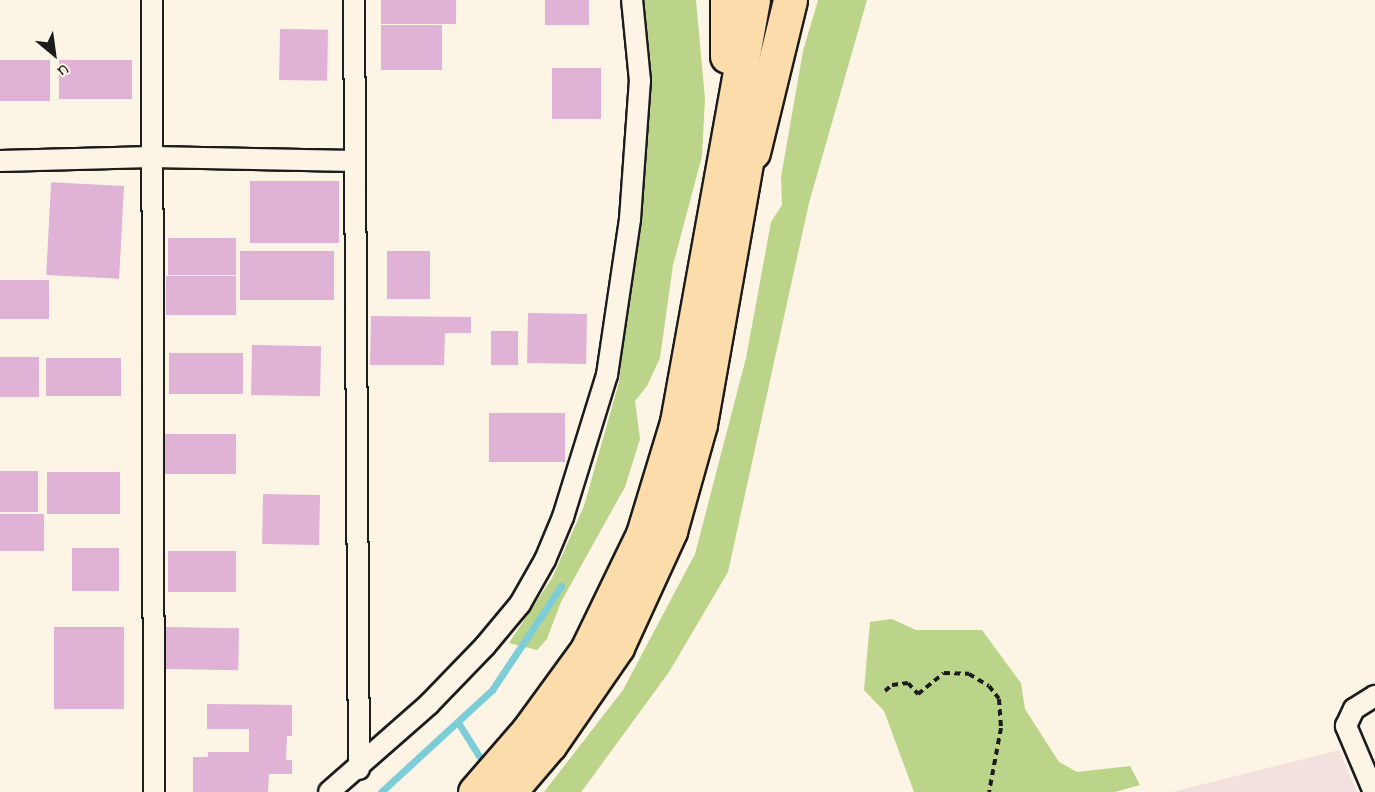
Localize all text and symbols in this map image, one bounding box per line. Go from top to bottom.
north arrow [24,24,84,84]
text: U [52,57,73,83]

